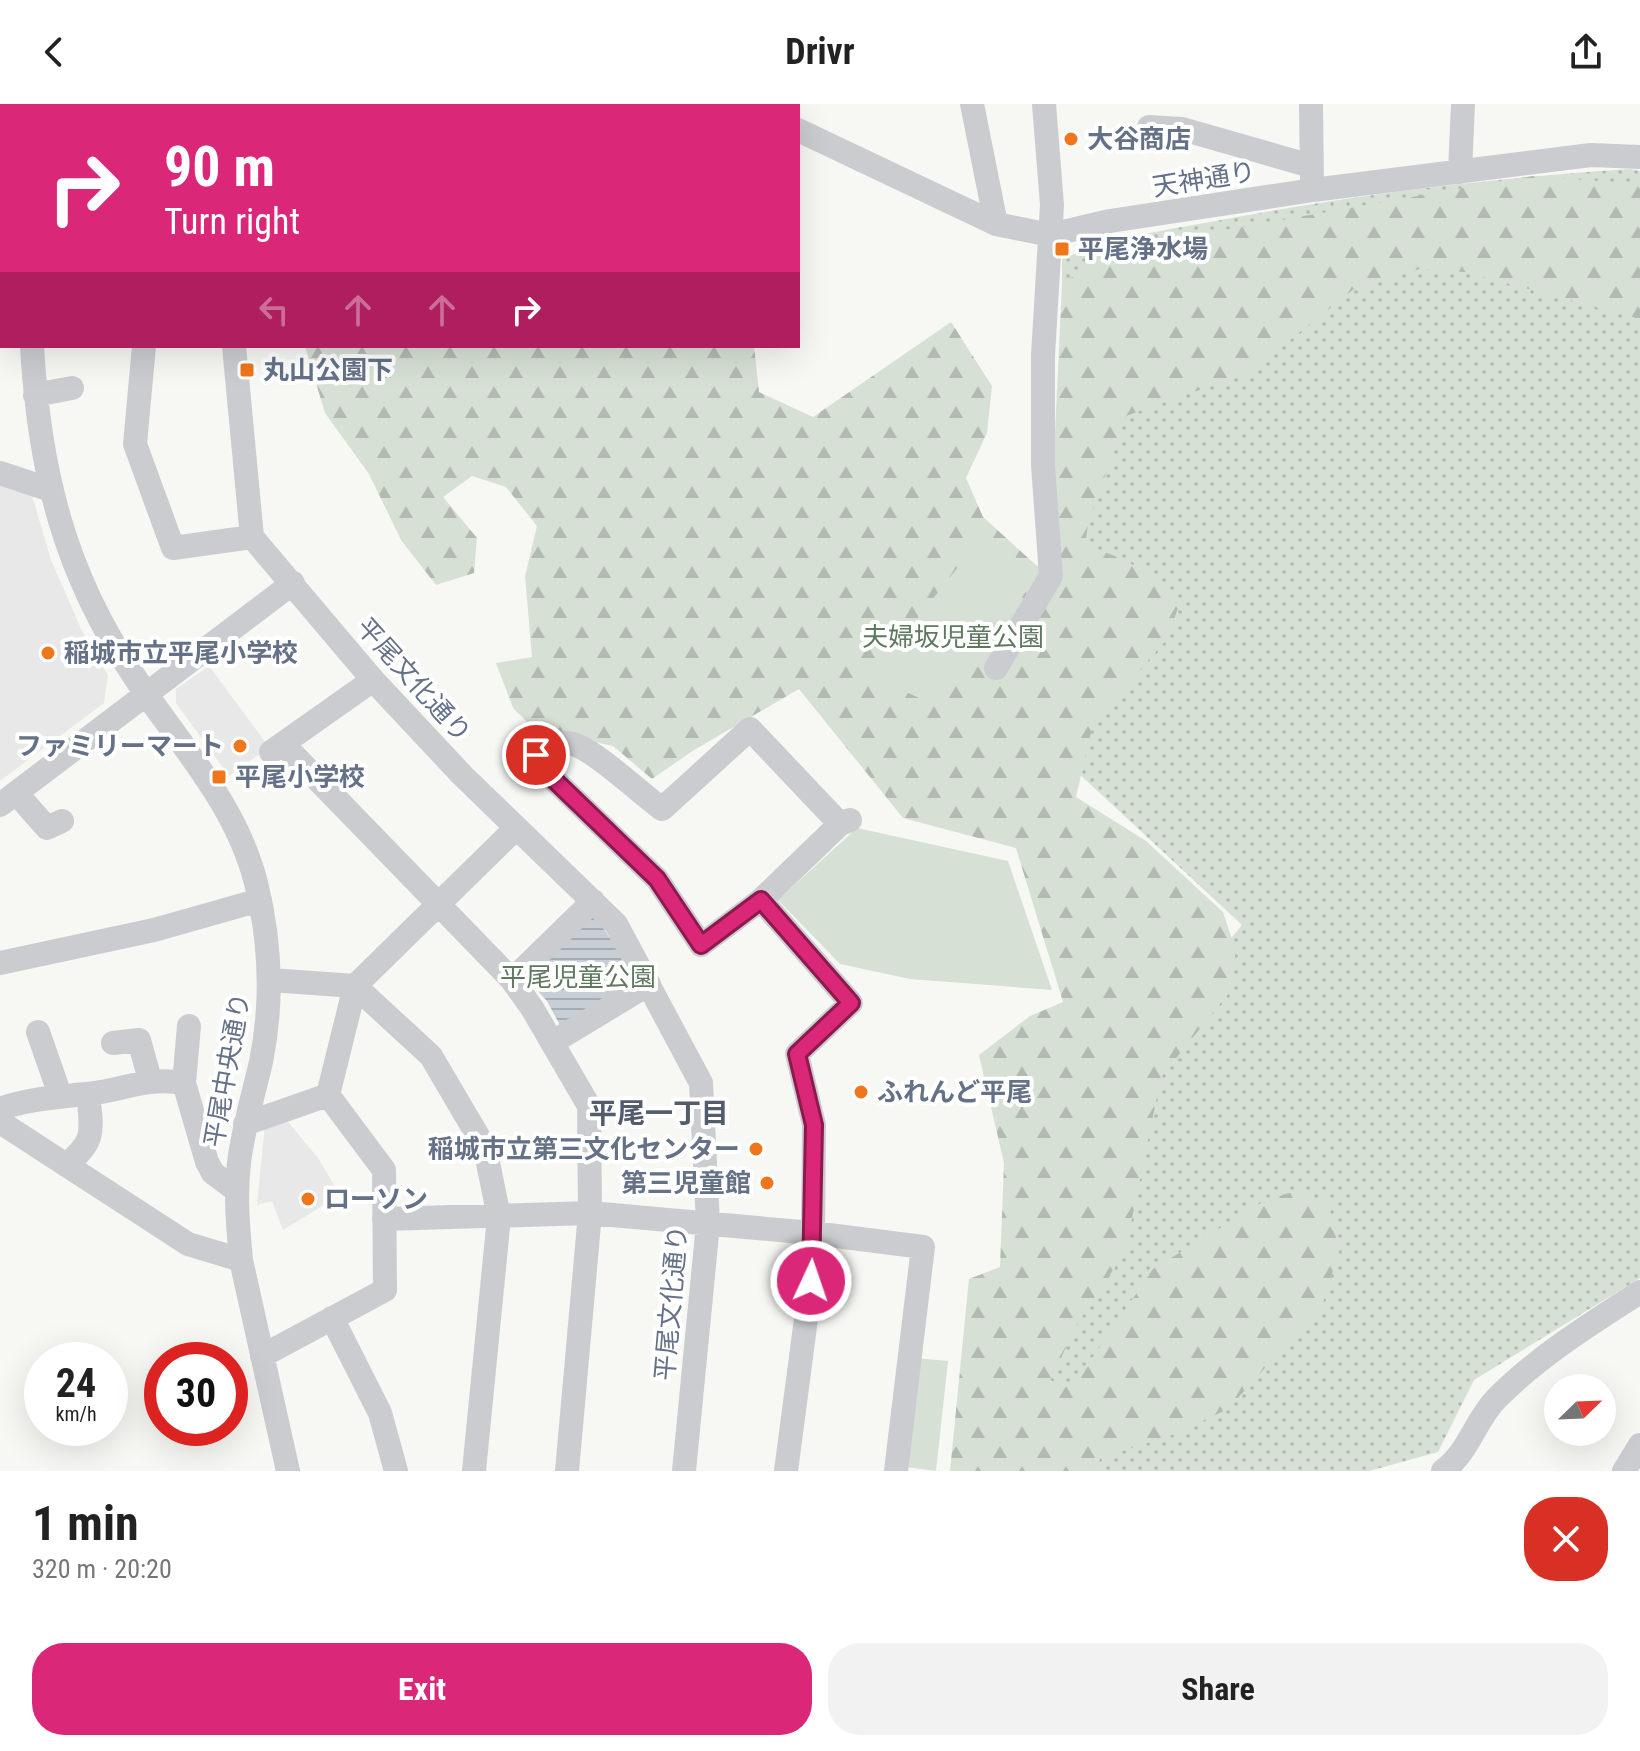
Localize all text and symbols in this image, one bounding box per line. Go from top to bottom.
icon: back [32,30,76,74]
icon: share [1564,30,1608,74]
text: Drivr [785,31,855,73]
place label: 大谷商店 [1087,124,1191,154]
marker: 大谷商店 [1062,130,1080,148]
text: 90 m [164,134,275,200]
icon: right [32,136,136,240]
street label: 天神通り [1150,156,1258,202]
text: Turn right [164,201,300,243]
place label: 平尾浄水場 [1078,234,1208,264]
marker: 平尾浄水場 [1053,240,1071,258]
icon: left [252,288,296,332]
icon: ahead [336,288,380,332]
icon: ahead [420,288,464,332]
icon: right [504,288,548,332]
place label: 丸山公園下 [263,355,393,385]
marker: 丸山公園下 [238,361,256,379]
street label: 平尾文化通り [351,612,477,748]
park label: 夫婦坂児童公園 [862,622,1044,652]
place label: 稲城市立平尾小学校 [64,638,298,668]
marker: 稲城市立平尾小学校 [39,644,57,662]
pin [502,721,570,789]
place label: ファミリーマート [16,731,224,761]
icon: arrive [514,733,558,777]
marker: ファミリーマート [231,737,249,755]
place label: 平尾小学校 [235,762,365,792]
marker: 平尾小学校 [210,768,228,786]
park label: 平尾児童公園 [500,962,656,992]
street label: 平尾中央通り [199,991,255,1149]
place label: ふれんど平尾 [877,1077,1032,1107]
marker: ふれんど平尾 [852,1083,870,1101]
district label: 平尾一丁目 [589,1097,729,1130]
place label: 稲城市立第三文化センター [428,1134,740,1164]
marker: 稲城市立第三文化センター [747,1140,765,1158]
place label: 第三児童館 [621,1168,751,1198]
marker: 第三児童館 [758,1174,776,1192]
place label: ローソン [324,1184,428,1214]
marker: ローソン [299,1190,317,1208]
street label: 平尾文化通り [649,1224,693,1382]
position arrow [769,1239,853,1323]
speed limit sign: 30 [144,1342,248,1446]
text: 24 [56,1360,96,1407]
north arrow [1544,1374,1616,1446]
map controls [1544,1374,1616,1446]
text: km/h [55,1402,97,1426]
text: 1 min [32,1495,139,1552]
button: close [1524,1497,1608,1581]
text: 320 m · 20:20 [32,1554,172,1584]
button: Exit [32,1643,812,1735]
button: Share [828,1643,1608,1735]

